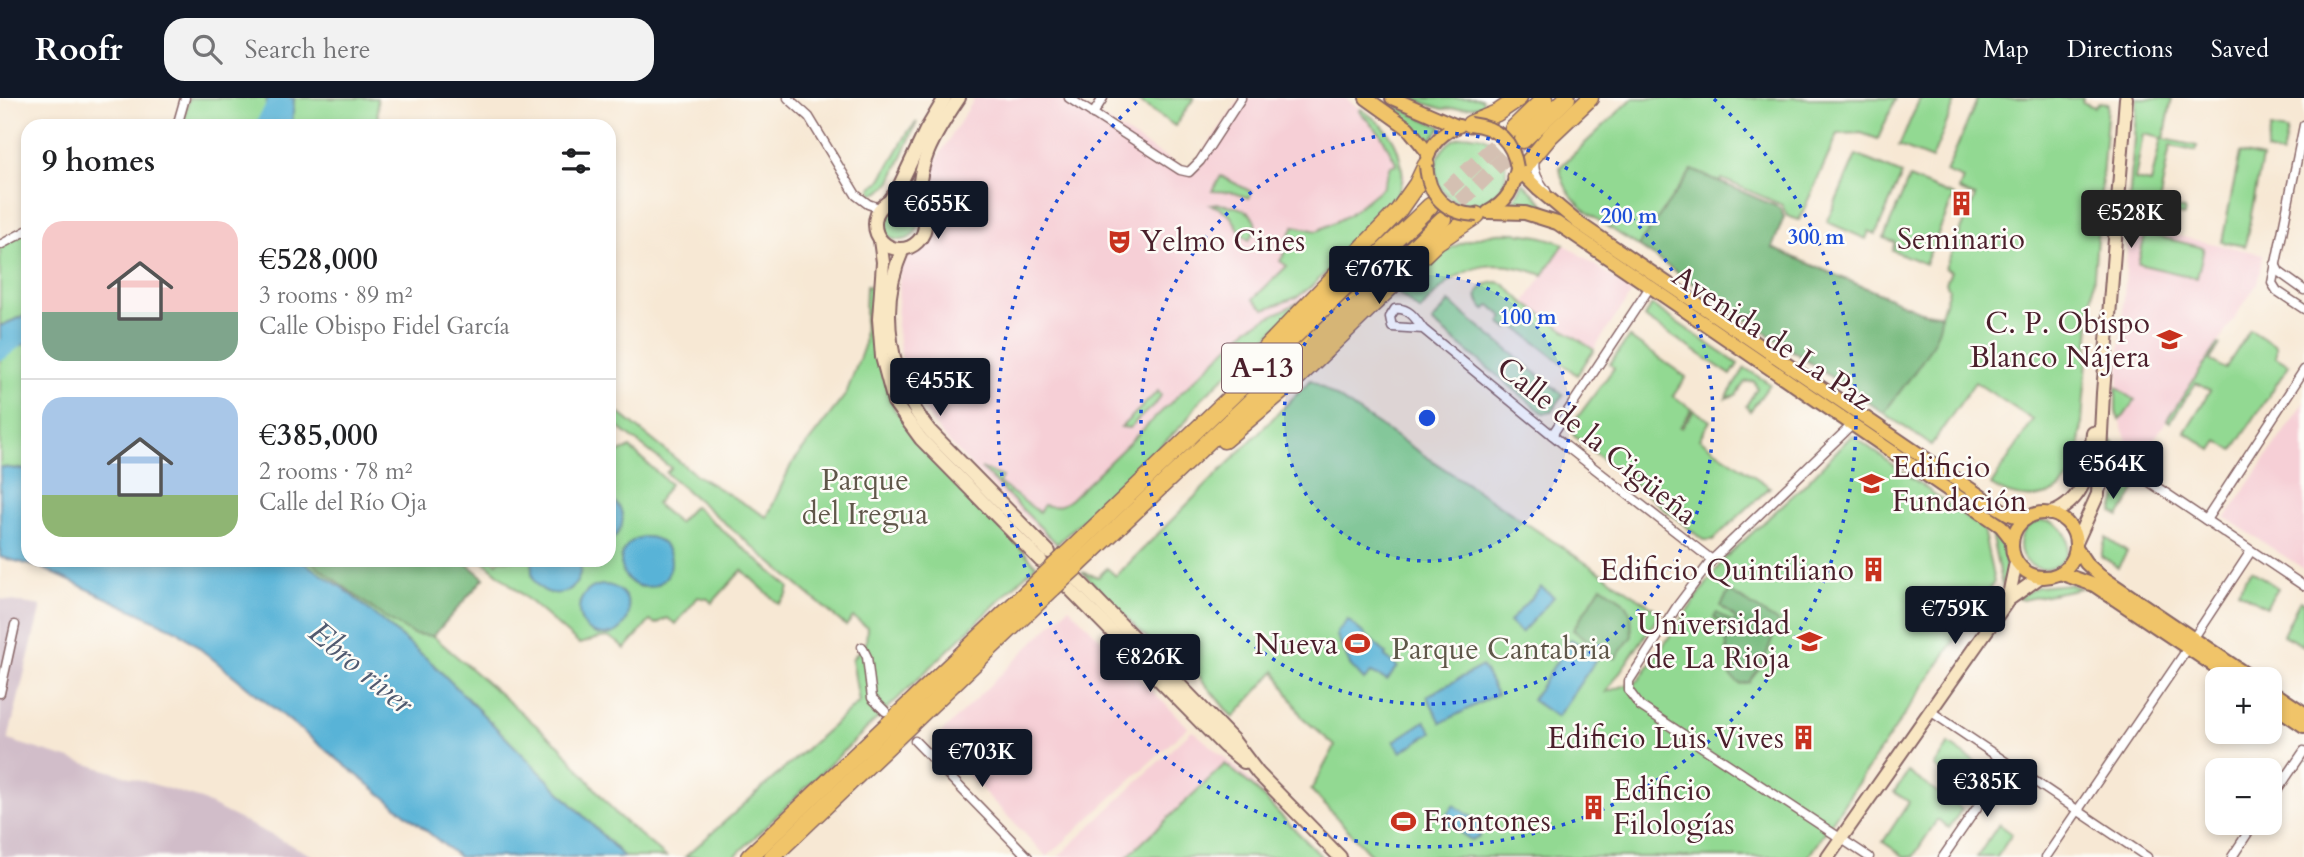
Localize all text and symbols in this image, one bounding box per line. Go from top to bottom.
search box [164,18,654,81]
text: Roofr [35,27,122,72]
icon: search [188,30,226,68]
text: Search here [244,32,370,67]
text: Map [1983,33,2029,66]
text: Directions [2067,33,2173,66]
text: Saved [2211,33,2269,66]
text: 9 homes [42,141,155,182]
icon: filters [557,142,595,180]
pin: €655K [889,181,987,241]
text: €655K [904,188,972,219]
building icon: Seminario [1947,190,1975,218]
pin: €528K [2082,190,2180,250]
text: €528K [2097,197,2165,228]
text: 200 m [1600,202,1658,231]
place label: Seminario [1897,219,2025,260]
place label: Yelmo Cines [1140,221,1305,262]
text: 300 m [1787,223,1845,252]
theatre icon: Yelmo Cines [1106,227,1134,255]
text: €528,000 [259,239,378,280]
pin: €767K [1330,246,1428,306]
icon: home [98,249,182,333]
text: €767K [1345,253,1413,284]
street label: Avenida de La Paz [1664,256,1881,421]
text: 3 rooms · 89 m² [259,280,412,311]
text: 100 m [1499,303,1557,332]
place label: C. P. Obispo Blanco Nájera [1969,303,2150,378]
text: Calle Obispo Fidel García [259,311,510,342]
school or university icon: C. P. Obispo Blanco Nájera [2156,326,2184,354]
road number: A-13 [1222,344,1302,392]
street label: Calle de la Cigüeña [1488,347,1706,535]
pin: €455K [891,358,989,418]
text: €455K [906,365,974,396]
centre of rings [1415,406,1439,430]
text: €385,000 [259,415,378,456]
icon: home [98,425,182,509]
pin: €564K [2064,442,2162,501]
place label: Edificio Fundación [1892,447,2027,522]
text: €564K [2079,448,2147,479]
text: 2 rooms · 78 m² [259,456,412,487]
park label: Parque del Iregua [802,460,928,535]
school or university icon: Edificio Fundación [1858,470,1886,498]
text: Calle del Río Oja [259,487,427,518]
place label: Edificio Quintiliano [1600,550,1854,591]
building icon: Edificio Quintiliano [1860,556,1888,584]
pin: €759K [1906,587,2004,646]
text: €759K [1921,593,1989,624]
place label: Universidad de La Rioja [1637,604,1790,679]
water label: Ebro river [299,611,424,726]
place label: Nueva [1254,624,1338,665]
school or university icon: Universidad de La Rioja [1796,627,1824,655]
park label: Parque Cantabria [1391,629,1611,670]
sports icon: Nueva [1344,630,1372,658]
pin: €826K [1101,634,1199,694]
text: €826K [1116,641,1184,672]
map controls [2205,667,2282,835]
button: + [2205,667,2282,744]
place label: Edificio Luis Vives [1547,718,1784,759]
building icon: Edificio Luis Vives [1790,724,1818,752]
pin: €703K [933,730,1031,789]
text: €703K [948,736,1016,767]
button: − [2205,758,2282,835]
pin: €385K [1938,760,2036,819]
text: €385K [1953,766,2021,797]
place label: Edificio Filologías [1613,770,1734,845]
building icon: Edificio Filologías [1579,793,1607,821]
place label: Frontones [1423,801,1551,842]
sports icon: Frontones [1389,807,1417,835]

